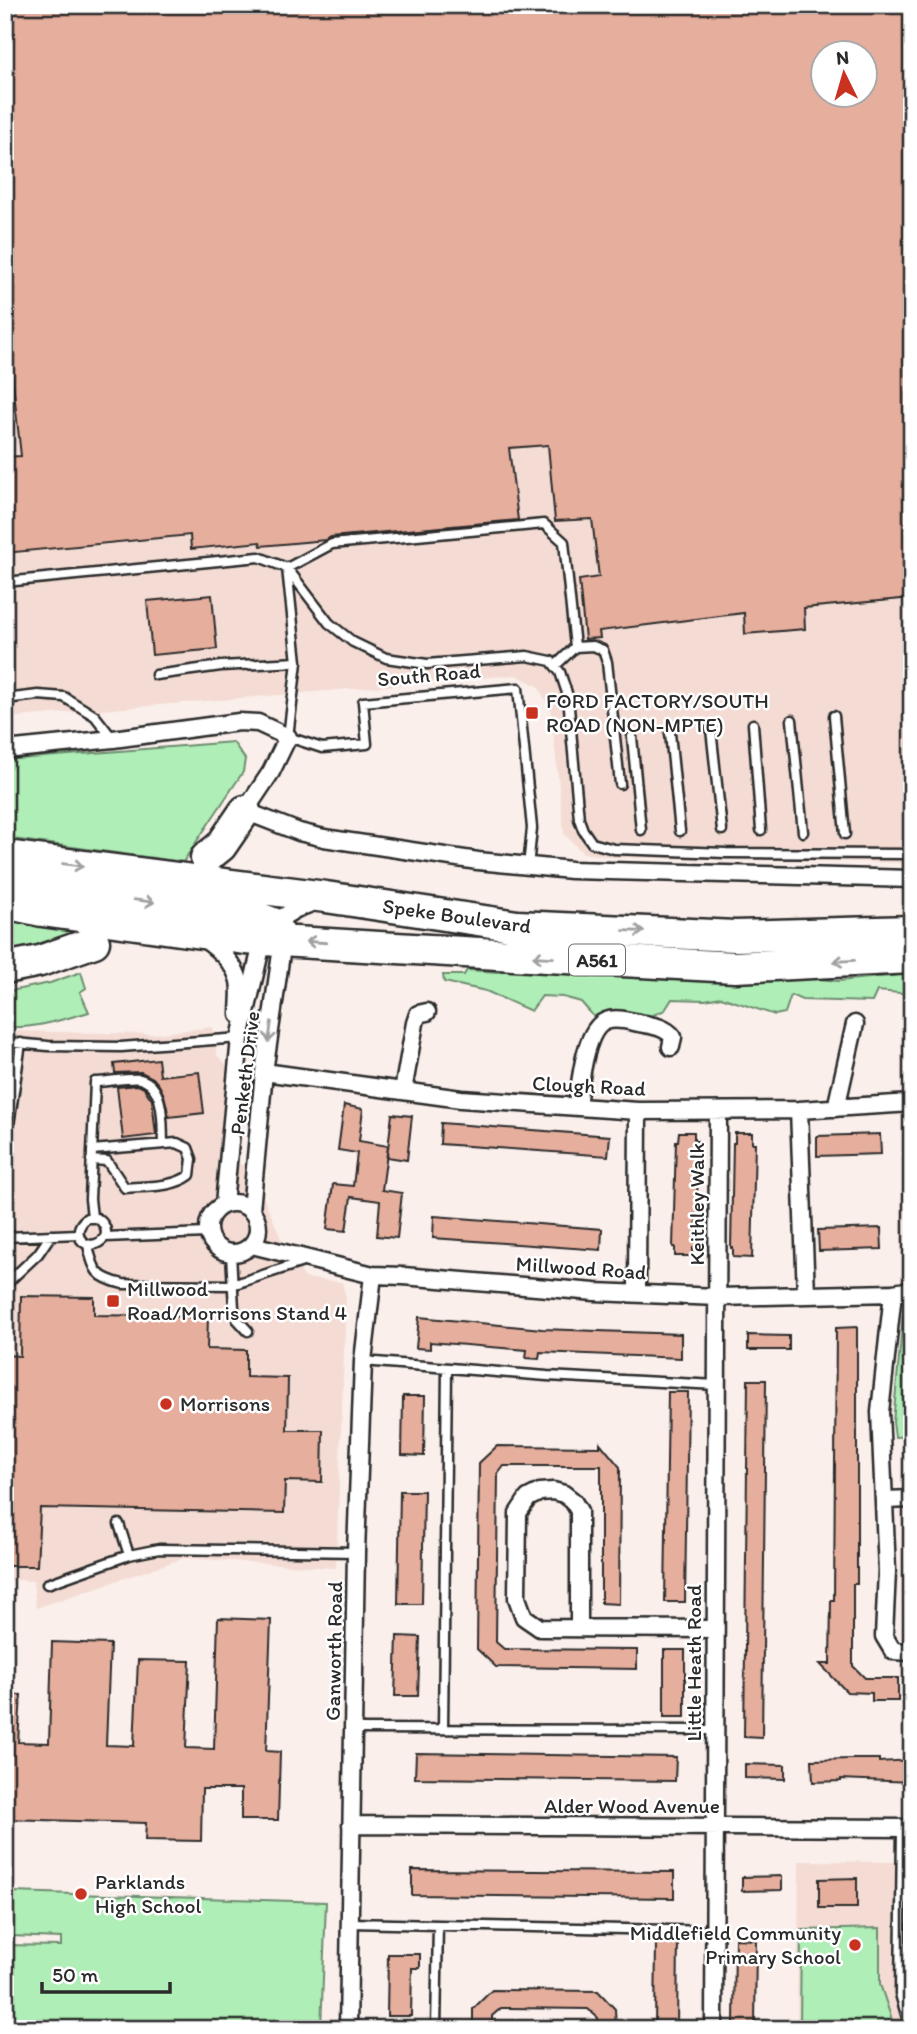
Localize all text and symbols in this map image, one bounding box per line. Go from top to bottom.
north arrow [808,38,878,108]
text: N [835,46,850,70]
street label: South Road [376,657,482,691]
place label: FORD FACTORY/SOUTH ROAD (NON-MPTE) [546,688,769,737]
marker: FORD FACTORY/SOUTH ROAD (NON-MPTE) [524,705,540,721]
one-way arrow [61,859,84,872]
street label: Speke Boulevard [381,893,534,938]
one-way arrow [132,895,155,908]
one-way arrow [622,925,645,938]
one-way arrow [305,935,328,948]
road number: A561 [569,944,625,976]
one-way arrow [532,950,555,963]
one-way arrow [832,955,855,968]
street label: Penketh Drive [224,1010,265,1136]
one-way arrow [263,1020,276,1043]
street label: Clough Road [531,1070,647,1101]
street label: Keithley Walk [684,1142,709,1265]
street label: Millwood Road [515,1250,647,1285]
place label: Millwood Road/Morrisons Stand 4 [127,1276,347,1325]
marker: Millwood Road/Morrisons Stand 4 [105,1293,121,1309]
place label: Morrisons [180,1391,270,1416]
marker: Morrisons [158,1396,174,1412]
street label: Ganworth Road [320,1580,347,1721]
street label: Little Heath Road [681,1584,706,1742]
street label: Alder Wood Avenue [544,1793,720,1818]
place label: Parklands High School [95,1869,202,1918]
marker: Parklands High School [73,1886,89,1902]
place label: Middlefield Community Primary School [630,1920,841,1969]
marker: Middlefield Community Primary School [847,1937,863,1953]
scale bar [42,1950,170,1994]
text: 50 m [52,1962,99,1987]

